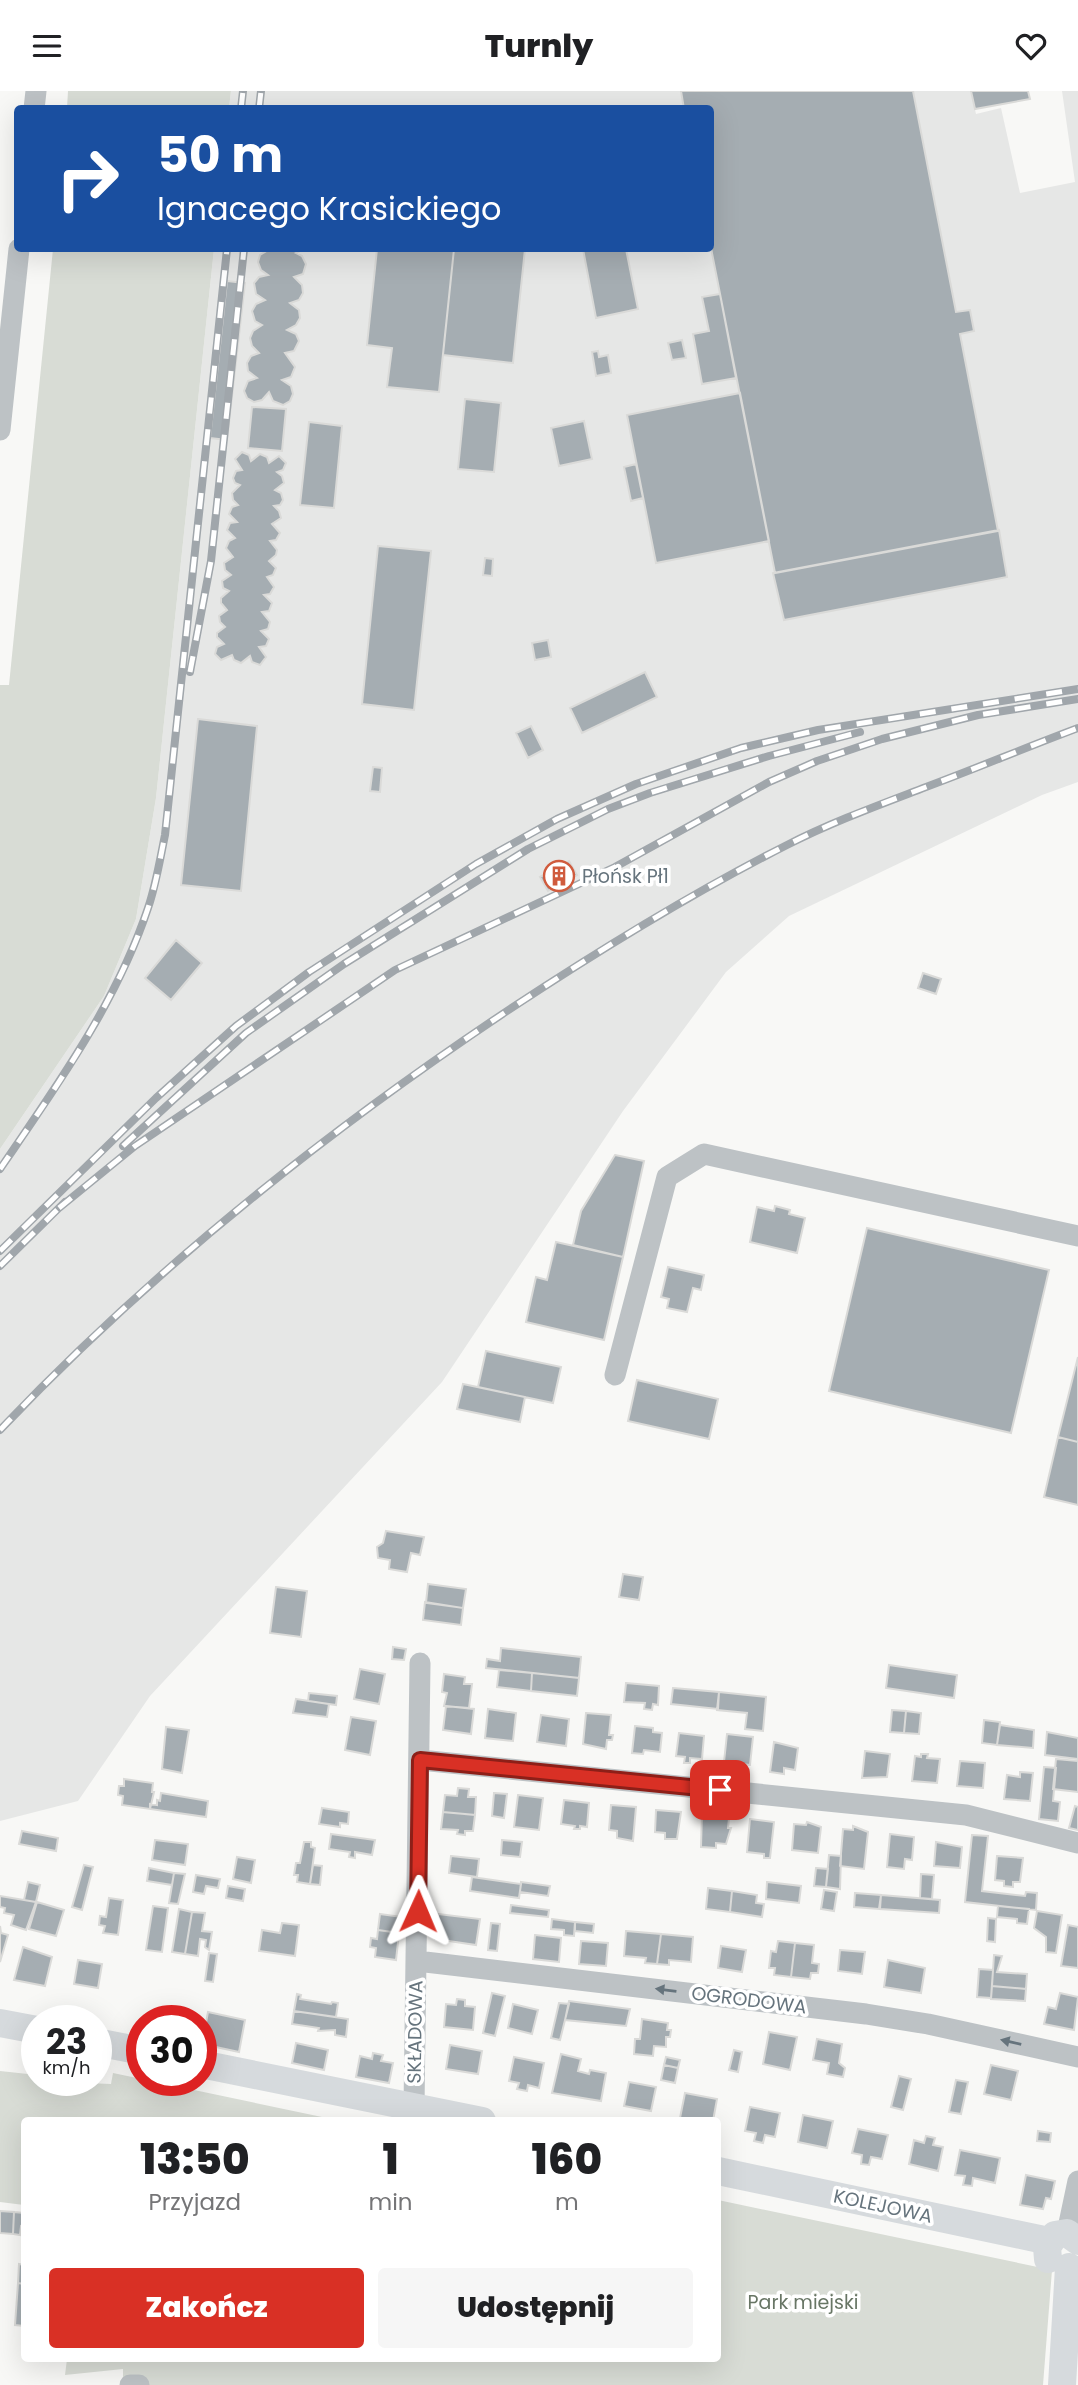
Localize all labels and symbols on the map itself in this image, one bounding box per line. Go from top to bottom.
building icon: Płońsk Pł1 [542,859,576,893]
place label: Płońsk Pł1 [582,863,669,890]
pin [690,1760,750,1820]
position arrow [381,1874,455,1948]
street label: SKŁADOWA [401,1980,429,2084]
street label: OGRODOWA [690,1980,808,2020]
one-way arrow [654,1985,676,1996]
speed limit sign: 30 [126,2005,217,2096]
one-way arrow [1000,2037,1022,2048]
street label: KOLEJOWA [831,2182,935,2230]
park label: Park miejski [748,2289,858,2316]

